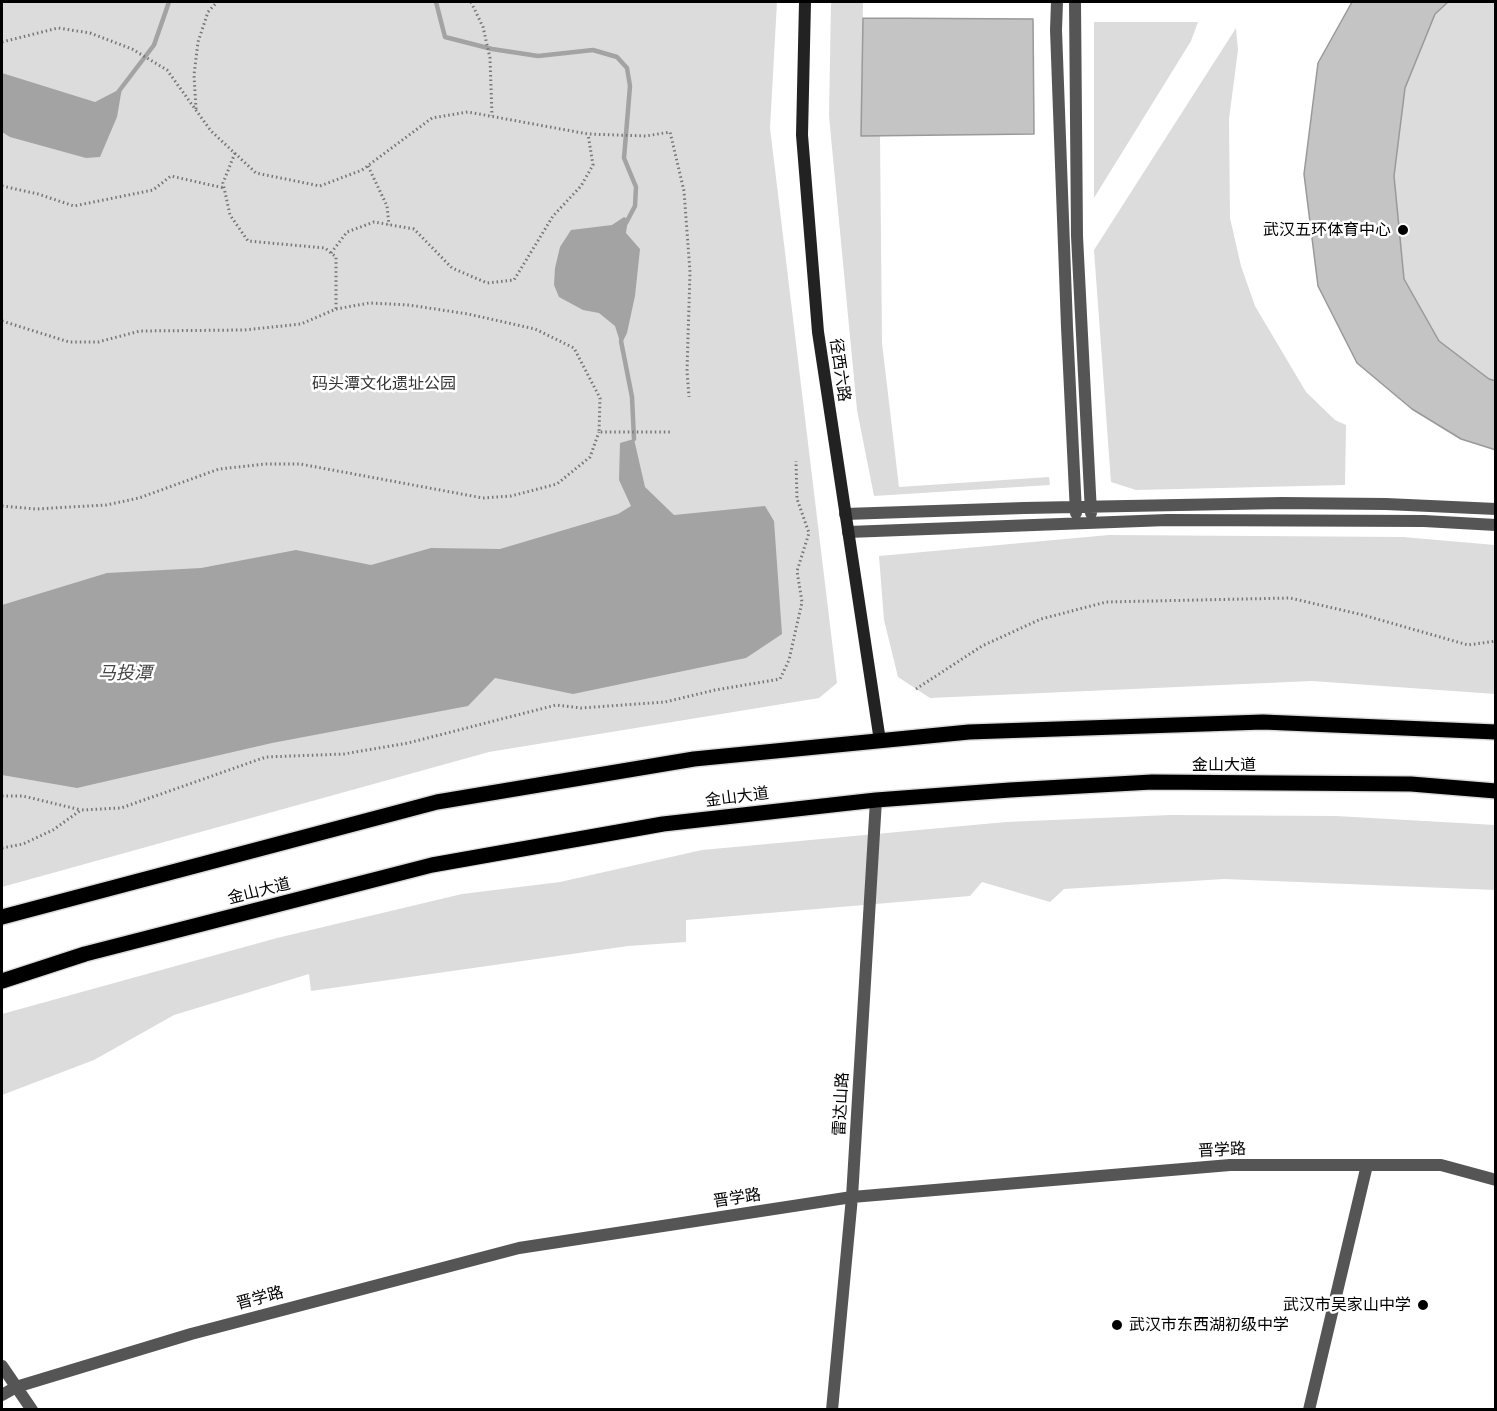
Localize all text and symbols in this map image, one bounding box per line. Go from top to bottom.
place label: 武汉五环体育中心 [1263,220,1391,240]
marker: 武汉五环体育中心 [1396,223,1410,237]
street label: 径西六路 [826,337,854,403]
park label: 码头潭文化遗址公园 [312,374,456,394]
water label: 马投潭 [98,662,152,684]
street label: 金山大道 [1192,755,1256,775]
street label: 金山大道 [704,784,770,810]
street label: 金山大道 [226,874,292,908]
street label: 雷达山路 [830,1072,852,1136]
street label: 晋学路 [1198,1139,1246,1161]
street label: 晋学路 [712,1185,762,1211]
street label: 晋学路 [234,1283,286,1313]
place label: 武汉市吴家山中学 [1283,1295,1411,1315]
marker: 武汉市吴家山中学 [1416,1298,1430,1312]
place label: 武汉市东西湖初级中学 [1129,1315,1289,1335]
marker: 武汉市东西湖初级中学 [1110,1318,1124,1332]

